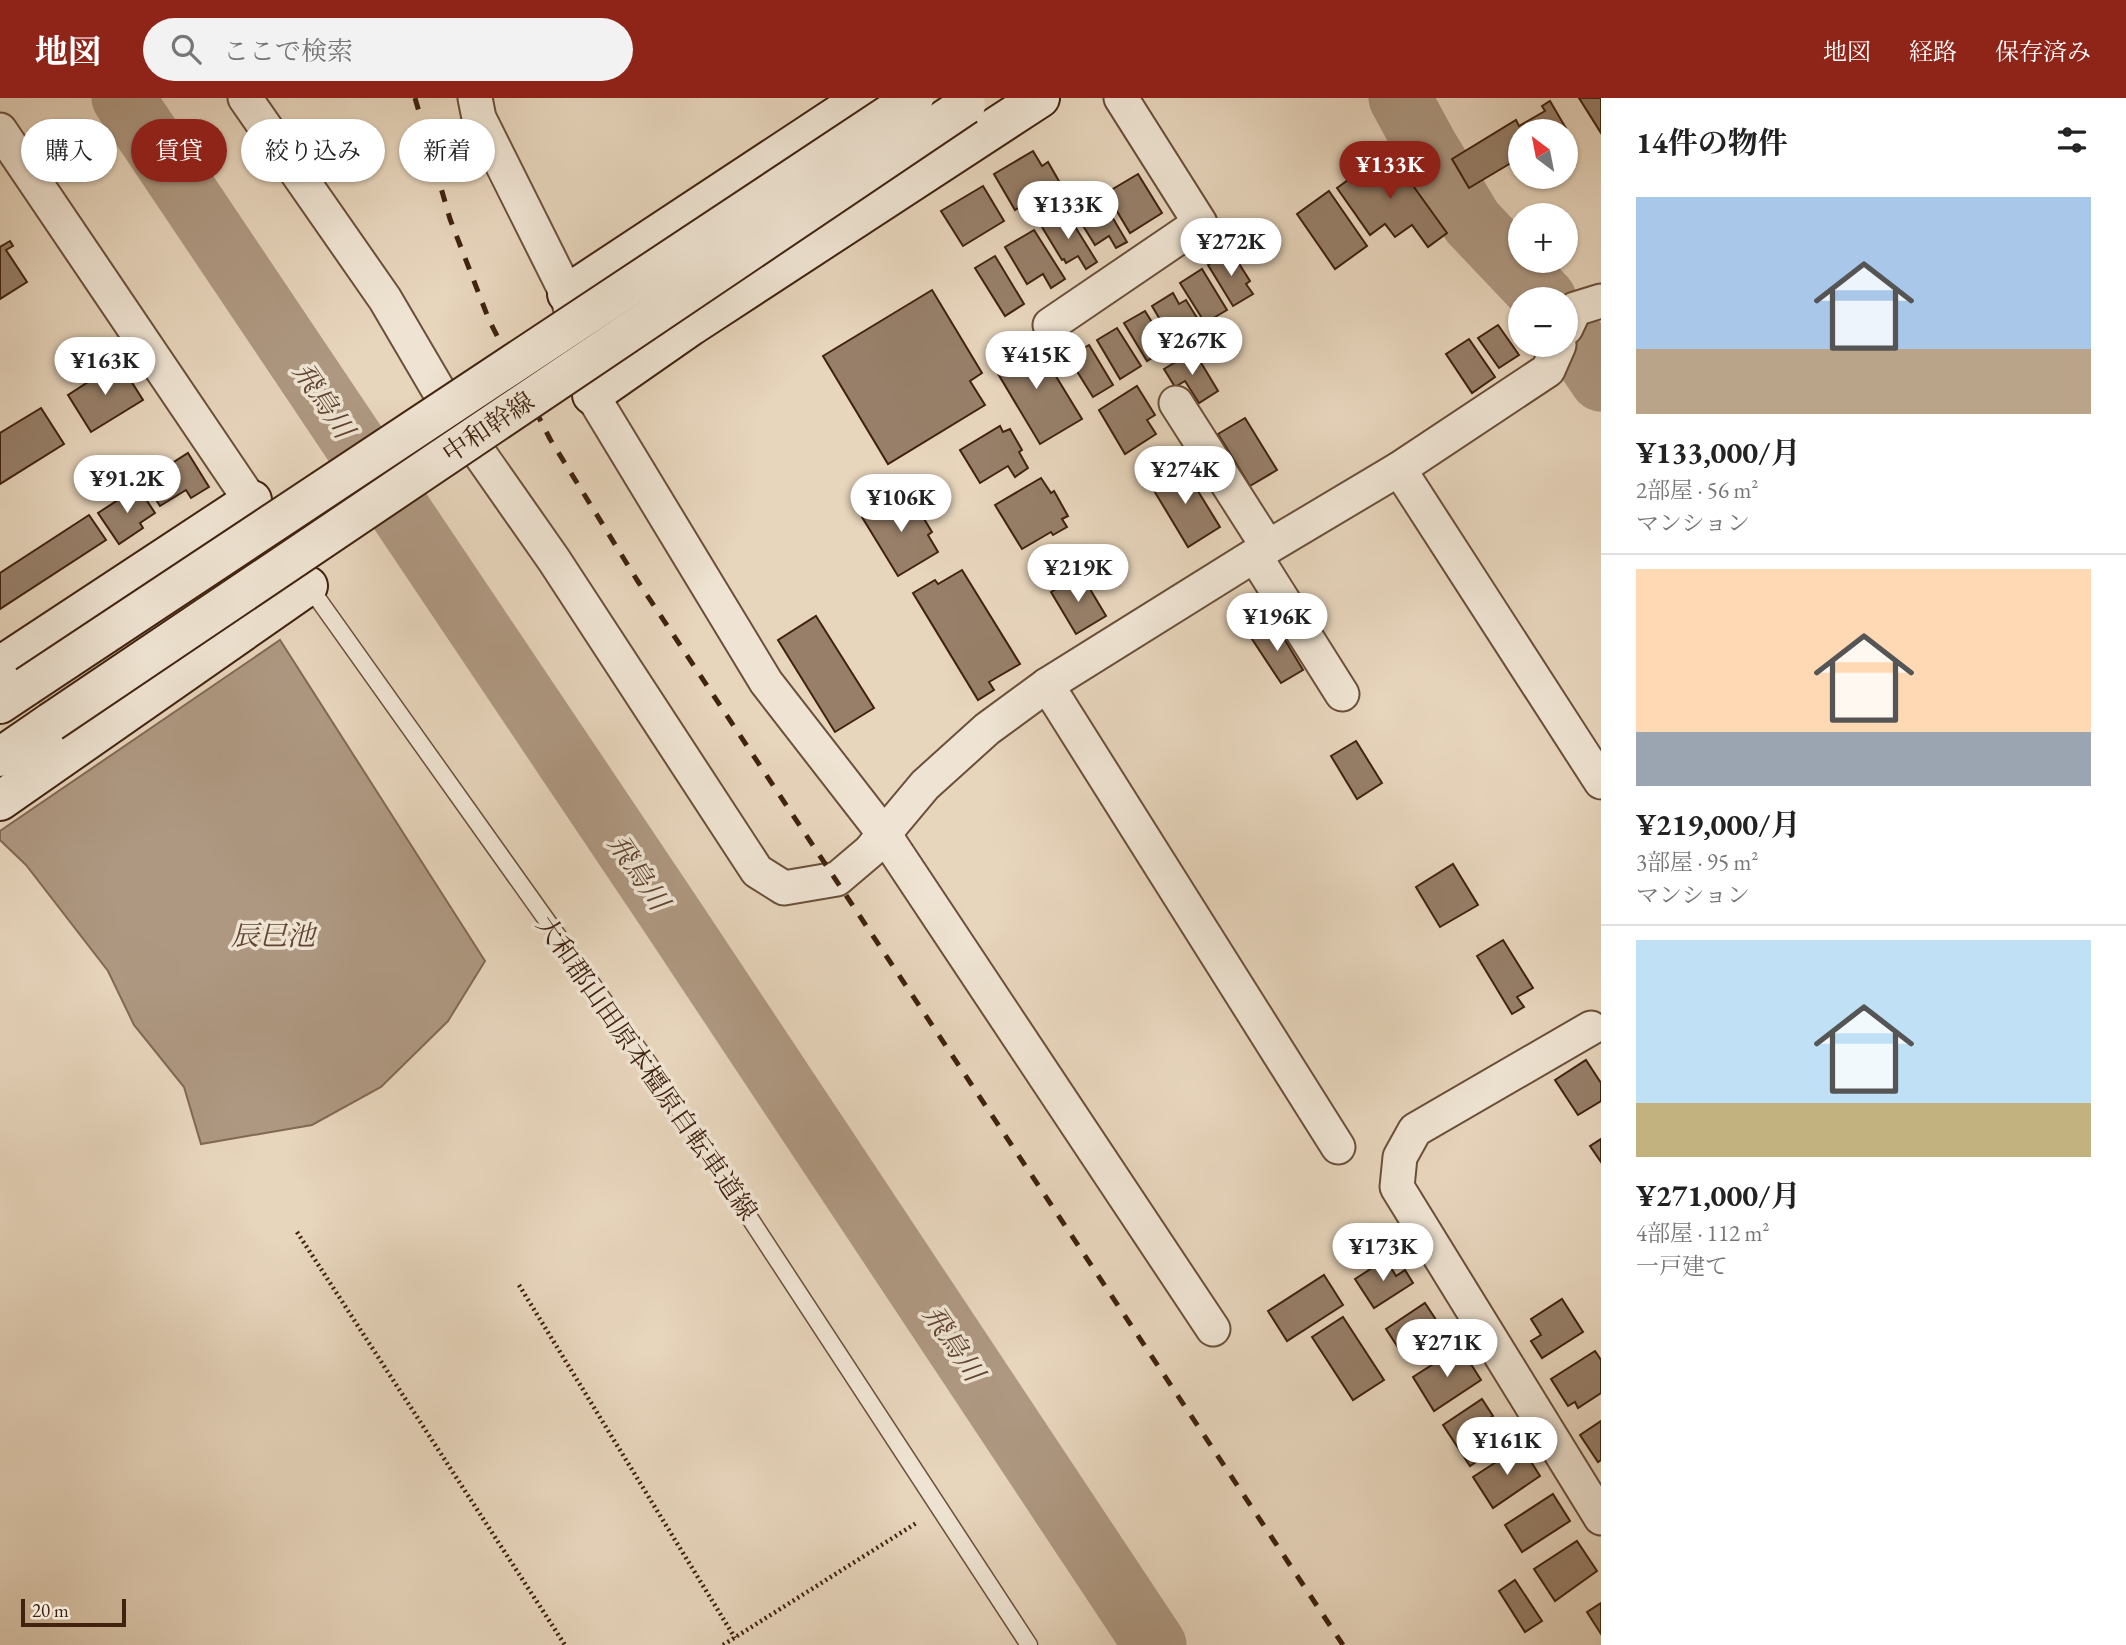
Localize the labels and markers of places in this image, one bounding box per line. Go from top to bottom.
pin: ¥133K [1341,141,1439,201]
pin: ¥133K [1019,181,1117,241]
pin: ¥272K [1182,218,1280,278]
pin: ¥267K [1143,317,1241,377]
pin: ¥415K [987,331,1085,391]
pin: ¥163K [56,338,154,397]
pin: ¥274K [1136,446,1234,506]
pin: ¥91.2K [70,456,184,515]
pin: ¥106K [852,474,950,534]
pin: ¥219K [1029,545,1127,604]
pin: ¥196K [1228,594,1326,653]
pin: ¥173K [1334,1224,1432,1283]
pin: ¥271K [1398,1320,1496,1379]
pin: ¥161K [1458,1418,1556,1477]

